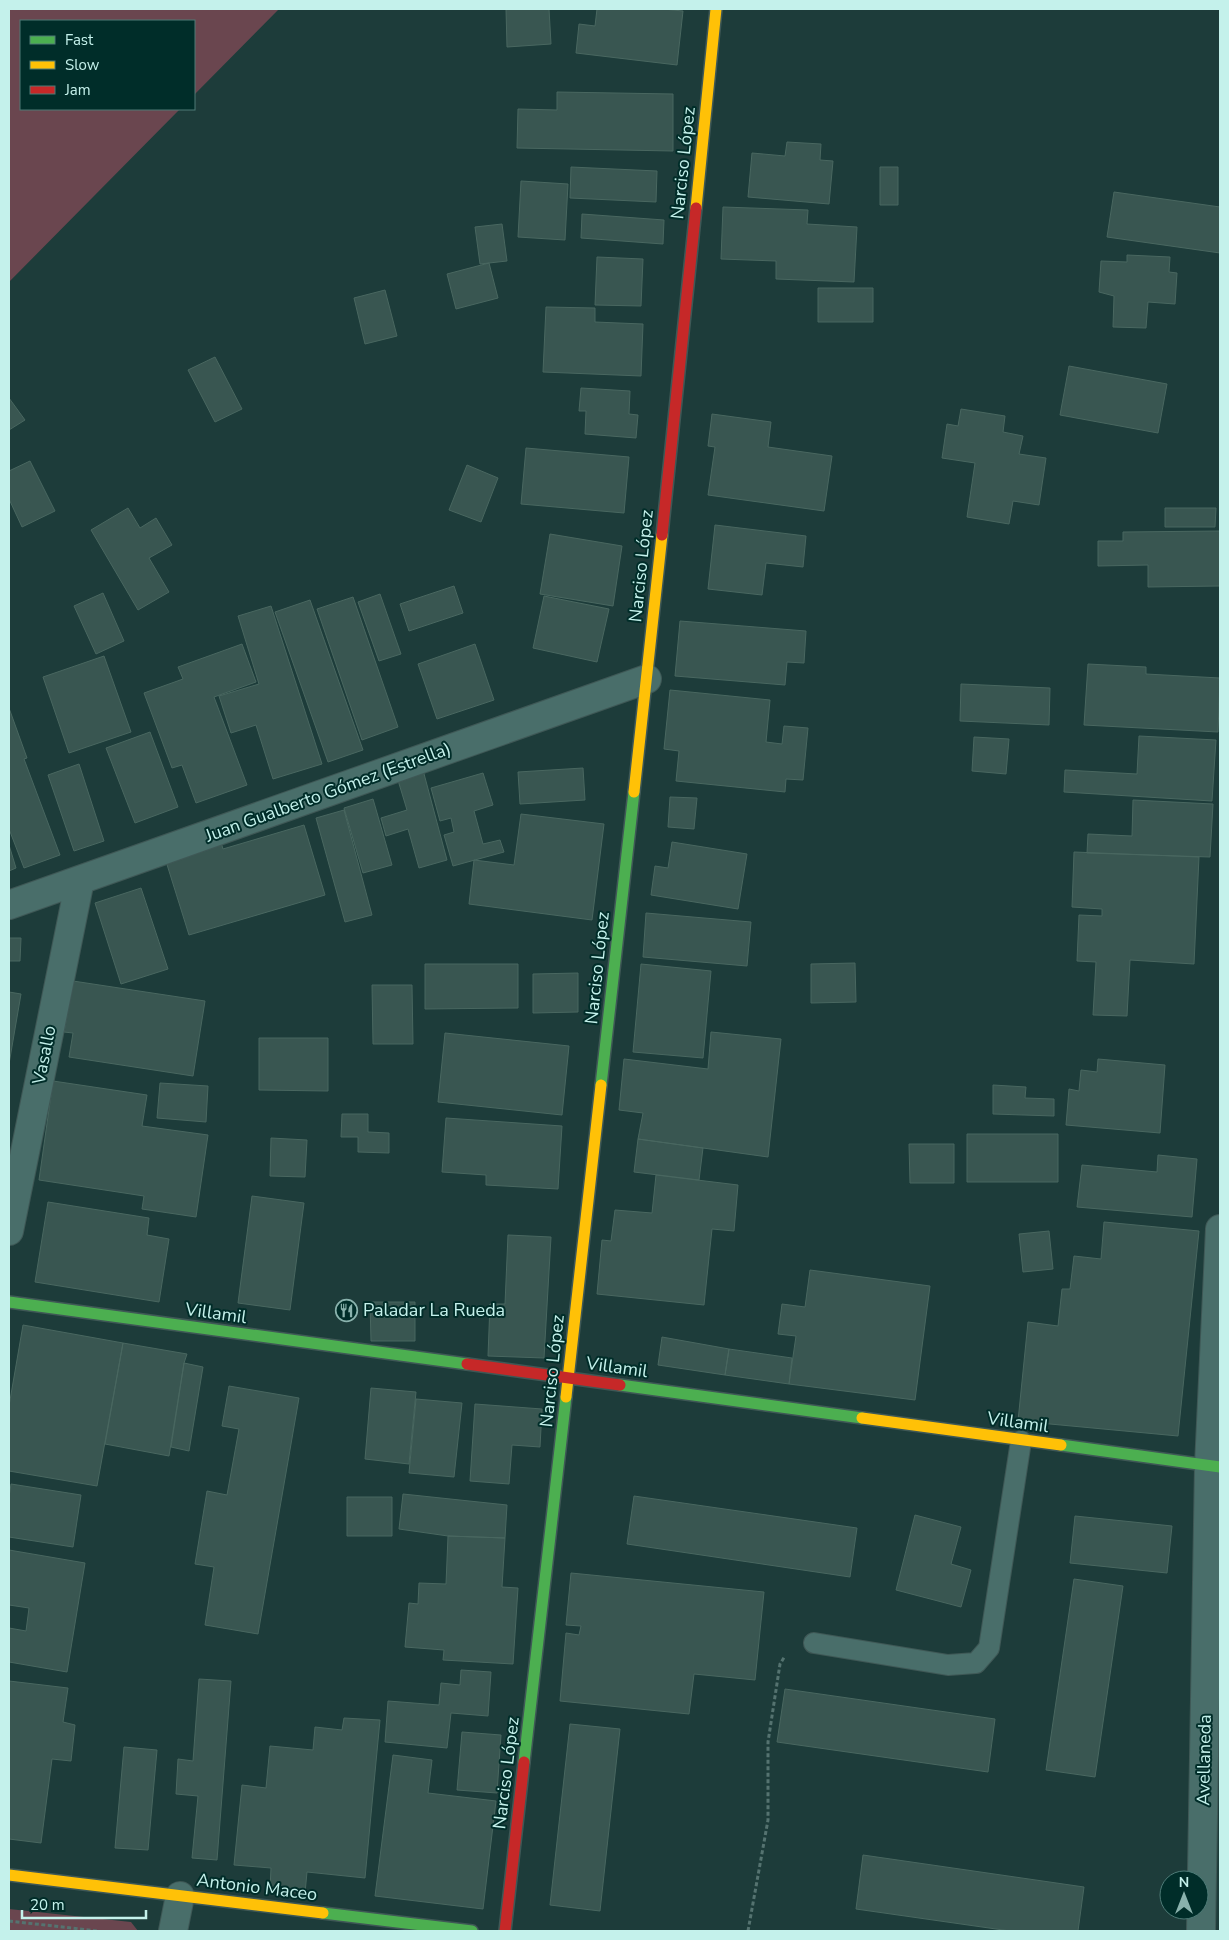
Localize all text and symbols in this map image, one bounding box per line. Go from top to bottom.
legend [20,20,195,110]
text: Fast [65,30,94,50]
text: Slow [65,55,100,75]
text: Jam [64,80,91,100]
street label: Narciso López [665,106,701,220]
street label: Narciso López [623,509,659,623]
street label: Juan Gualberto Gómez (Estrella) [201,736,454,848]
street label: Narciso López [579,911,615,1025]
street label: Vasallo [26,1023,61,1088]
street label: Villamil [183,1297,249,1329]
restaurant icon: Paladar La Rueda [335,1298,359,1322]
place label: Paladar La Rueda [363,1298,505,1322]
street label: Narciso López [534,1314,570,1428]
street label: Villamil [584,1351,650,1383]
street label: Villamil [985,1406,1051,1438]
street label: Avellaneda [1191,1714,1217,1806]
street label: Narciso López [487,1715,525,1831]
street label: Antonio Maceo [195,1868,319,1906]
north arrow [1159,1870,1209,1920]
text: N [1179,1873,1189,1892]
scale bar [22,1888,146,1920]
text: 20 m [30,1895,65,1915]

